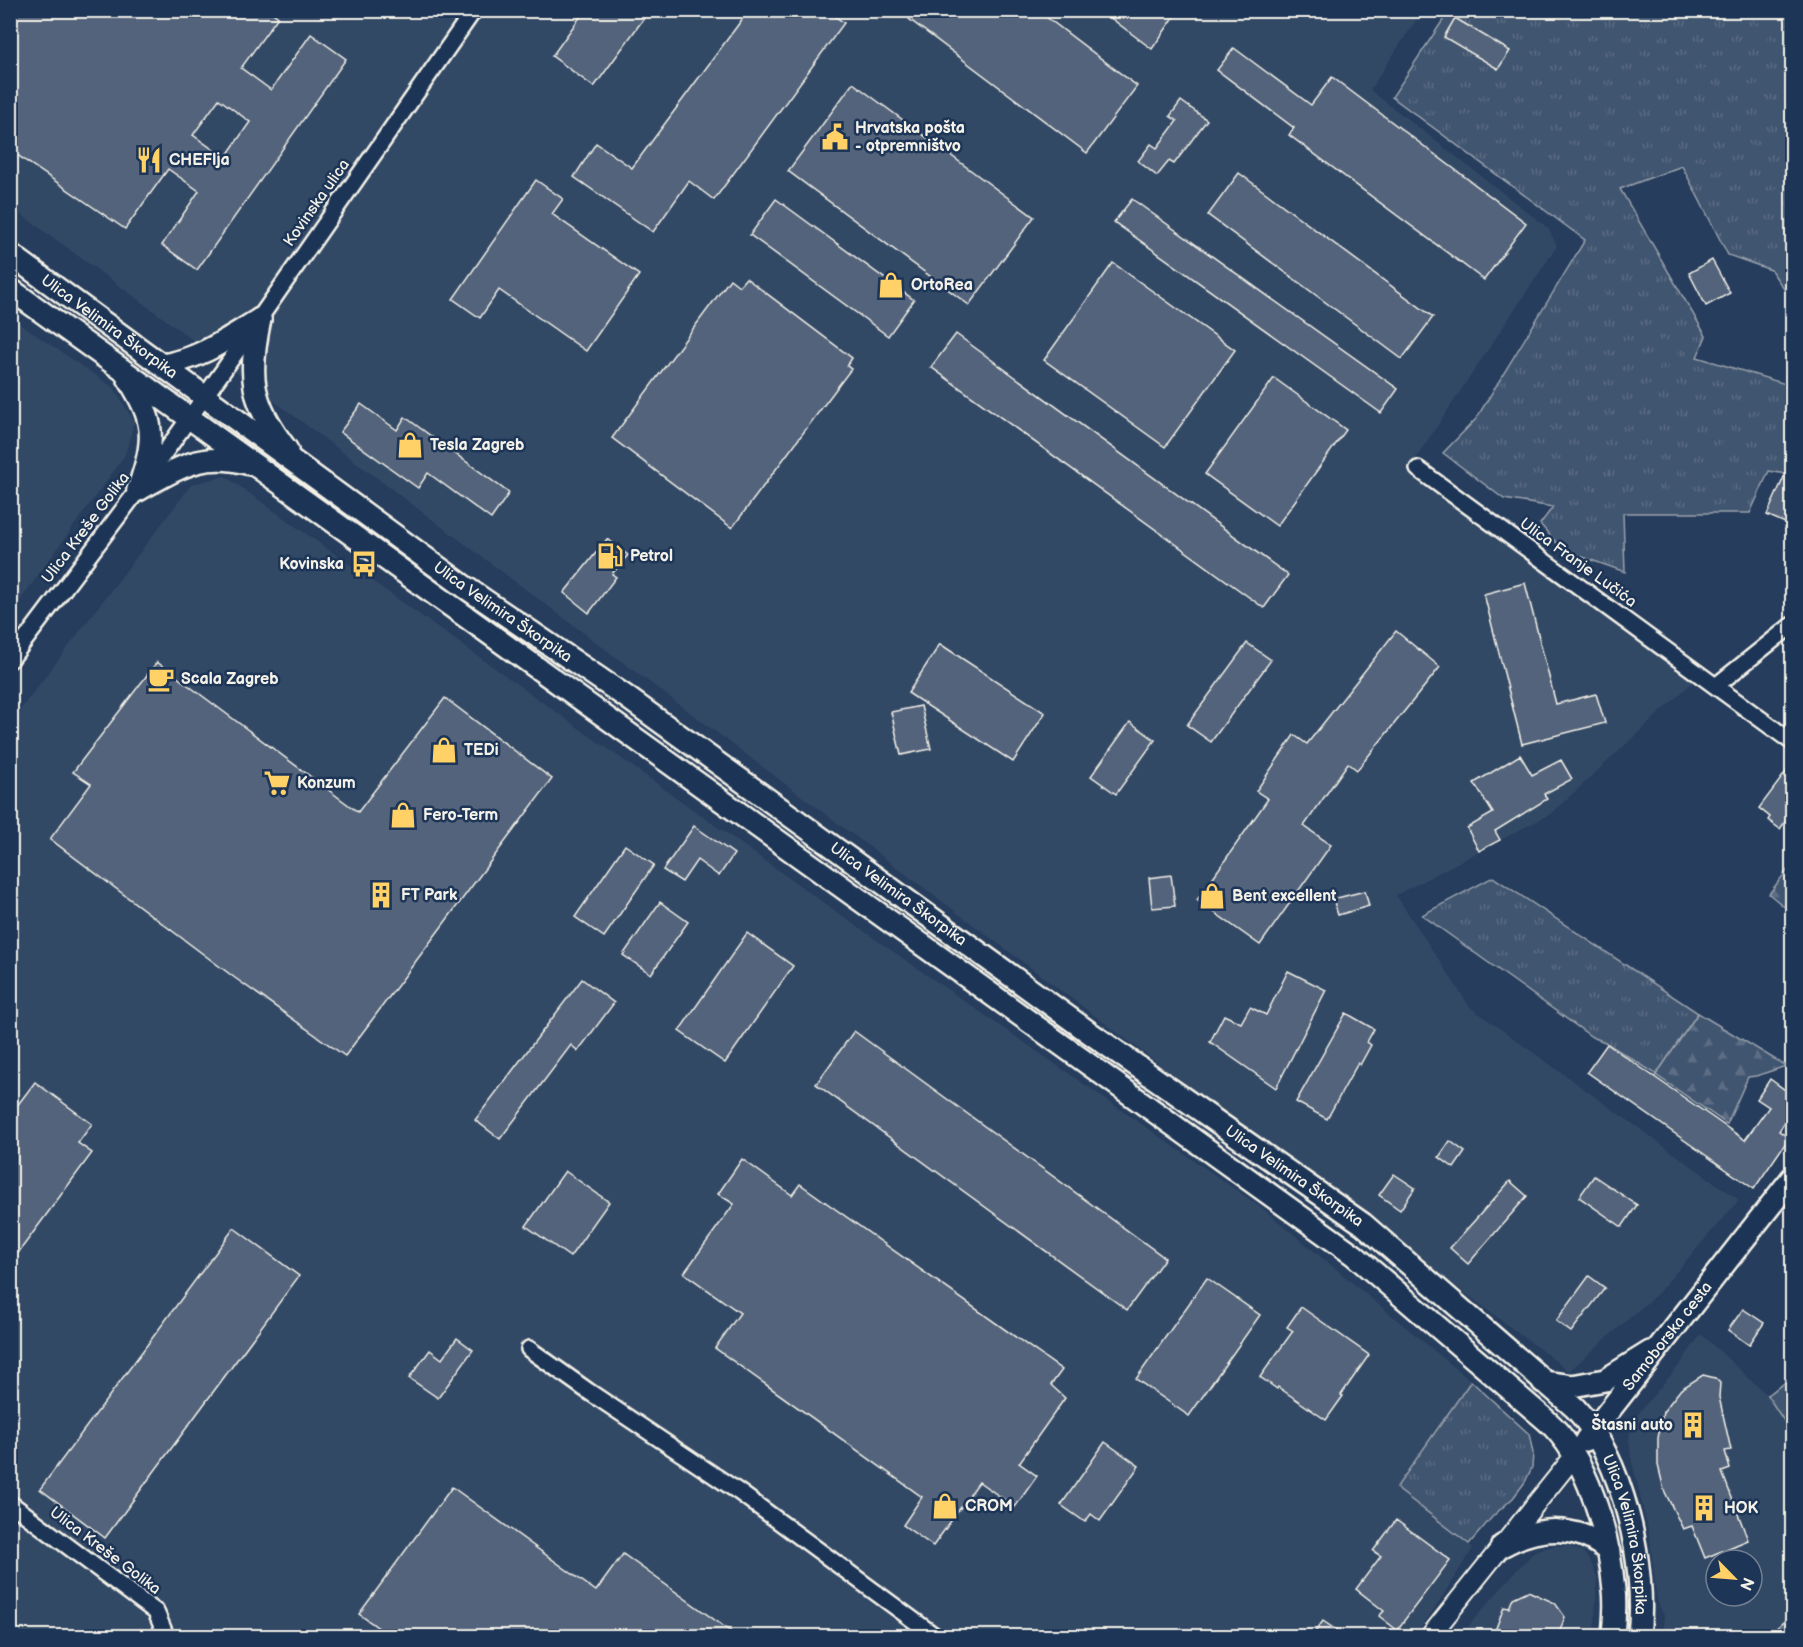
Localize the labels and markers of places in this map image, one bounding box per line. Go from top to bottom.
place label: Hrvatska pošta - otpremništvo [855,119,965,156]
public building icon: Hrvatska pošta - otpremništvo [820,122,850,152]
restaurant icon: CHEFlja [134,145,164,175]
place label: CHEFlja [169,151,230,170]
shop icon: OrtoRea [876,270,906,300]
place label: OrtoRea [911,276,973,295]
shop icon: Tesla Zagreb [395,430,425,460]
place label: Tesla Zagreb [430,436,525,455]
fuel station icon: Petrol [595,541,625,571]
place label: Petrol [630,547,673,566]
bus stop icon: Kovinska [349,549,379,579]
place label: Kovinska [279,555,344,574]
cafe icon: Scala Zagreb [146,664,176,694]
place label: Scala Zagreb [181,670,279,689]
shop icon: TEDi [429,735,459,765]
place label: TEDi [464,741,499,760]
supermarket icon: Konzum [262,768,292,798]
place label: Konzum [297,774,356,793]
shop icon: Fero-Term [388,800,418,830]
place label: Fero-Term [423,806,498,825]
building icon: FT Park [366,880,396,910]
shop icon: Bent excellent [1197,881,1227,911]
place label: FT Park [401,886,458,905]
place label: Bent excellent [1232,887,1337,906]
building icon: Štasni auto [1678,1410,1708,1440]
place label: Štasni auto [1592,1413,1673,1435]
shop icon: CROM [930,1491,960,1521]
building icon: HOK [1689,1493,1719,1523]
place label: CROM [965,1497,1013,1516]
place label: HOK [1724,1499,1759,1518]

